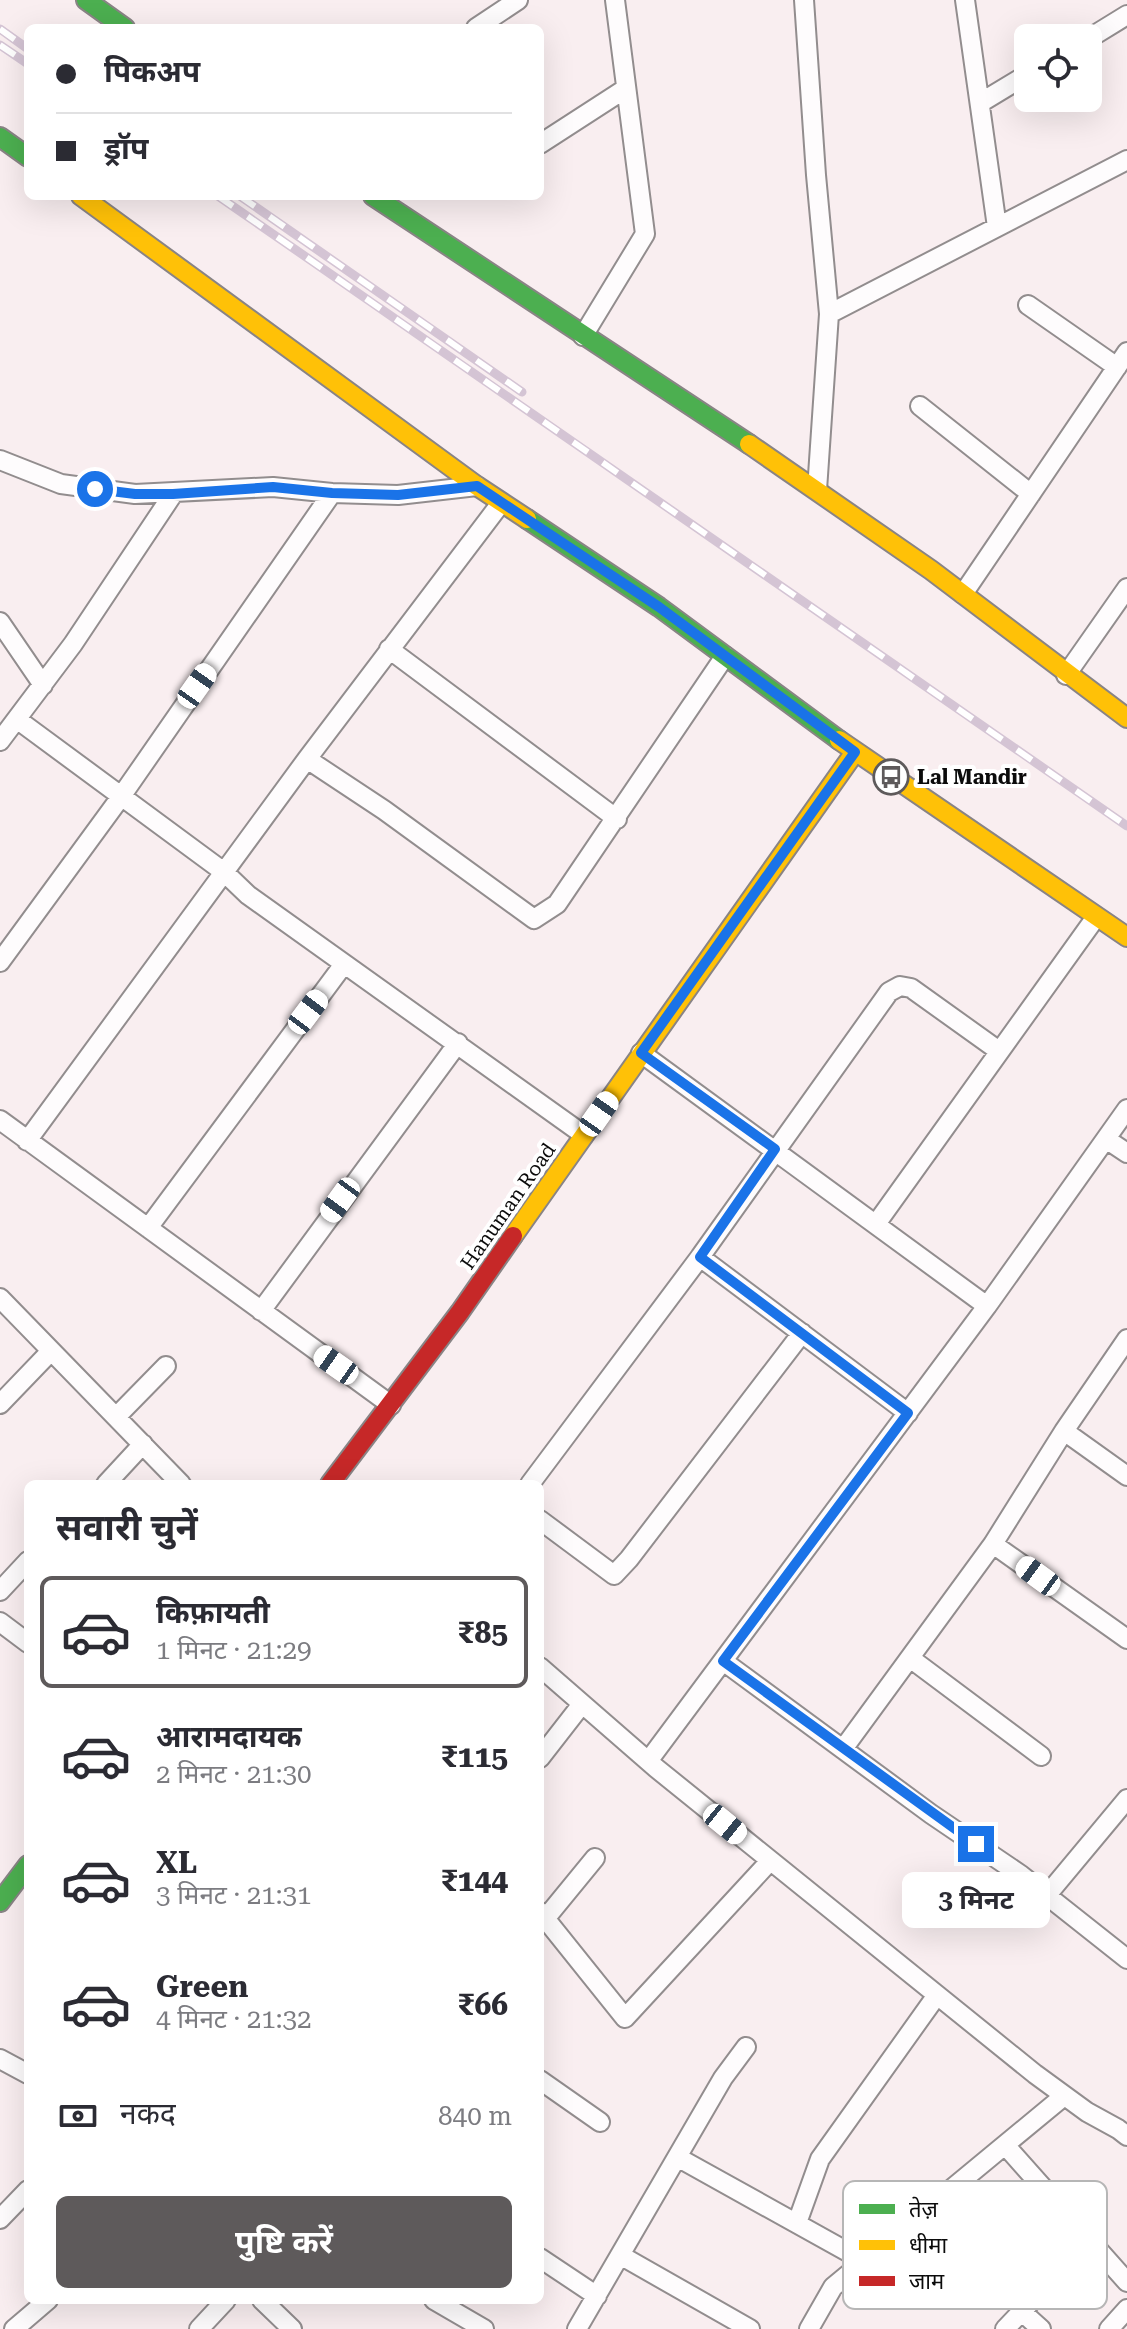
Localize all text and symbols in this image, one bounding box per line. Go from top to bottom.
map controls [1014,24,1102,112]
button: locate [1014,24,1102,112]
text: पिकअप [104,54,200,89]
text: ड्रॉप [104,131,148,166]
route start [77,471,113,507]
car [173,659,221,713]
bus stop icon: Lal Mandir [872,758,910,796]
place label: Lal Mandir [917,765,1027,789]
car [284,986,332,1038]
car [575,1087,623,1141]
street label: Hanuman Road [456,1138,561,1274]
car [316,1174,364,1226]
car [309,1341,363,1389]
text: सवारी चुनें [56,1507,198,1549]
car [1012,1552,1064,1600]
text: किफ़ायती [156,1595,270,1630]
icon: car [60,1596,132,1668]
text: ₹85 [458,1615,508,1650]
text: 1 मिनट · 21:29 [156,1635,312,1665]
text: आरामदायक [156,1719,302,1754]
icon: car [60,1720,132,1792]
text: ₹115 [441,1739,508,1774]
text: 2 मिनट · 21:30 [156,1759,312,1789]
car [699,1800,751,1848]
route end [958,1826,994,1862]
icon: car [60,1844,132,1916]
text: XL [156,1845,197,1880]
text: ₹144 [441,1863,508,1898]
callout: 3 मिनट [902,1872,1050,1928]
text: 3 मिनट · 21:31 [156,1880,312,1910]
text: 3 मिनट [938,1885,1014,1915]
icon: car [60,1968,132,2040]
text: Green [156,1969,248,2004]
text: ₹66 [458,1987,508,2022]
text: 4 मिनट · 21:32 [156,2004,312,2034]
icon: cash [56,2094,100,2138]
text: नकद [120,2096,176,2131]
text: 840 m [438,2101,512,2131]
legend [843,2181,1107,2309]
button: पुष्टि करें [56,2196,512,2288]
text: तेज़ [909,2196,939,2222]
text: धीमा [909,2233,947,2258]
text: जाम [909,2269,945,2294]

